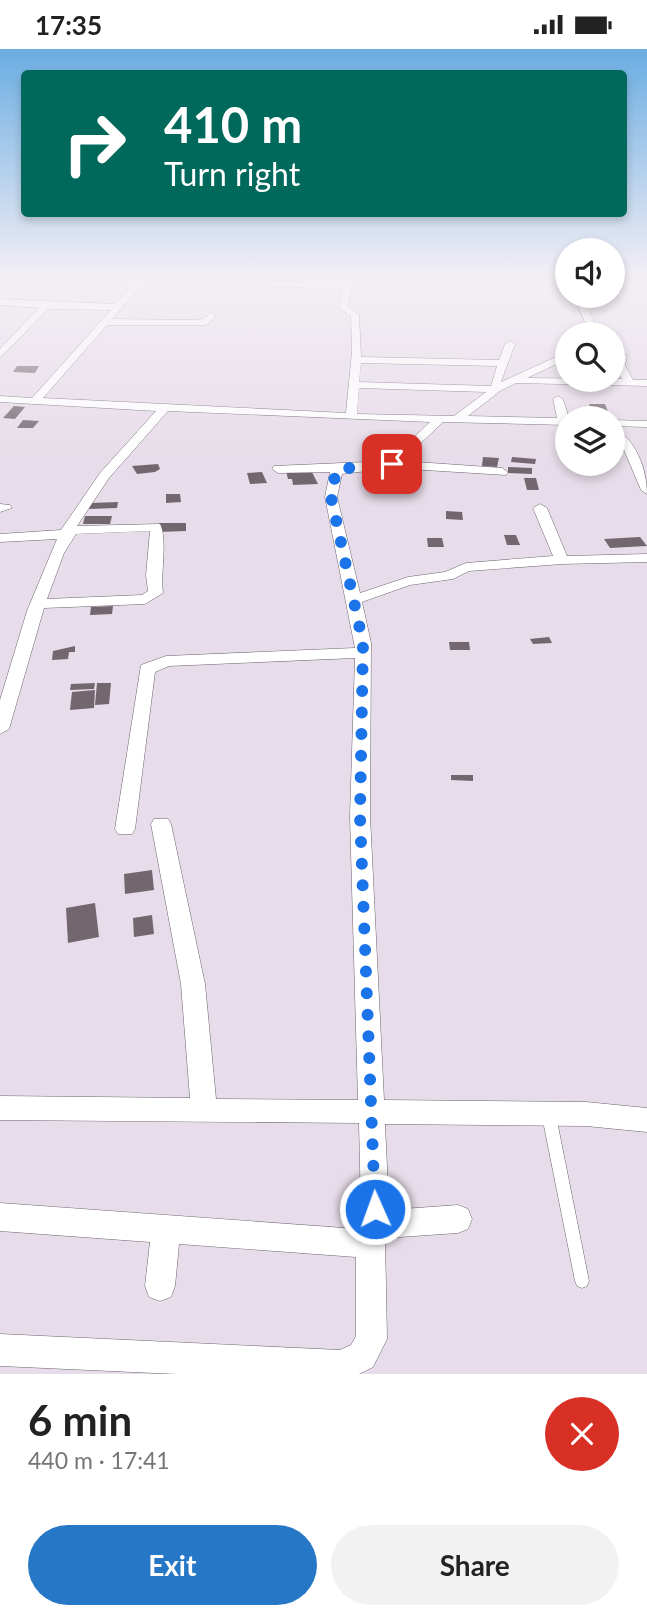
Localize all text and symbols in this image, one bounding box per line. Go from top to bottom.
text: 17:35 [35,9,102,41]
text: 410 m [164,95,302,153]
icon: right [49,98,140,189]
text: Turn right [164,154,300,193]
map controls [555,238,625,476]
button: sound [555,238,625,308]
button: search [555,322,625,392]
button: layers [555,406,625,476]
pin [362,434,422,494]
icon: arrive [373,445,411,483]
position arrow [338,1172,412,1246]
text: 6 min [28,1395,132,1445]
button: close [545,1397,619,1471]
text: 440 m · 17:41 [28,1446,170,1474]
button: Exit [28,1525,317,1605]
button: Share [331,1525,619,1605]

